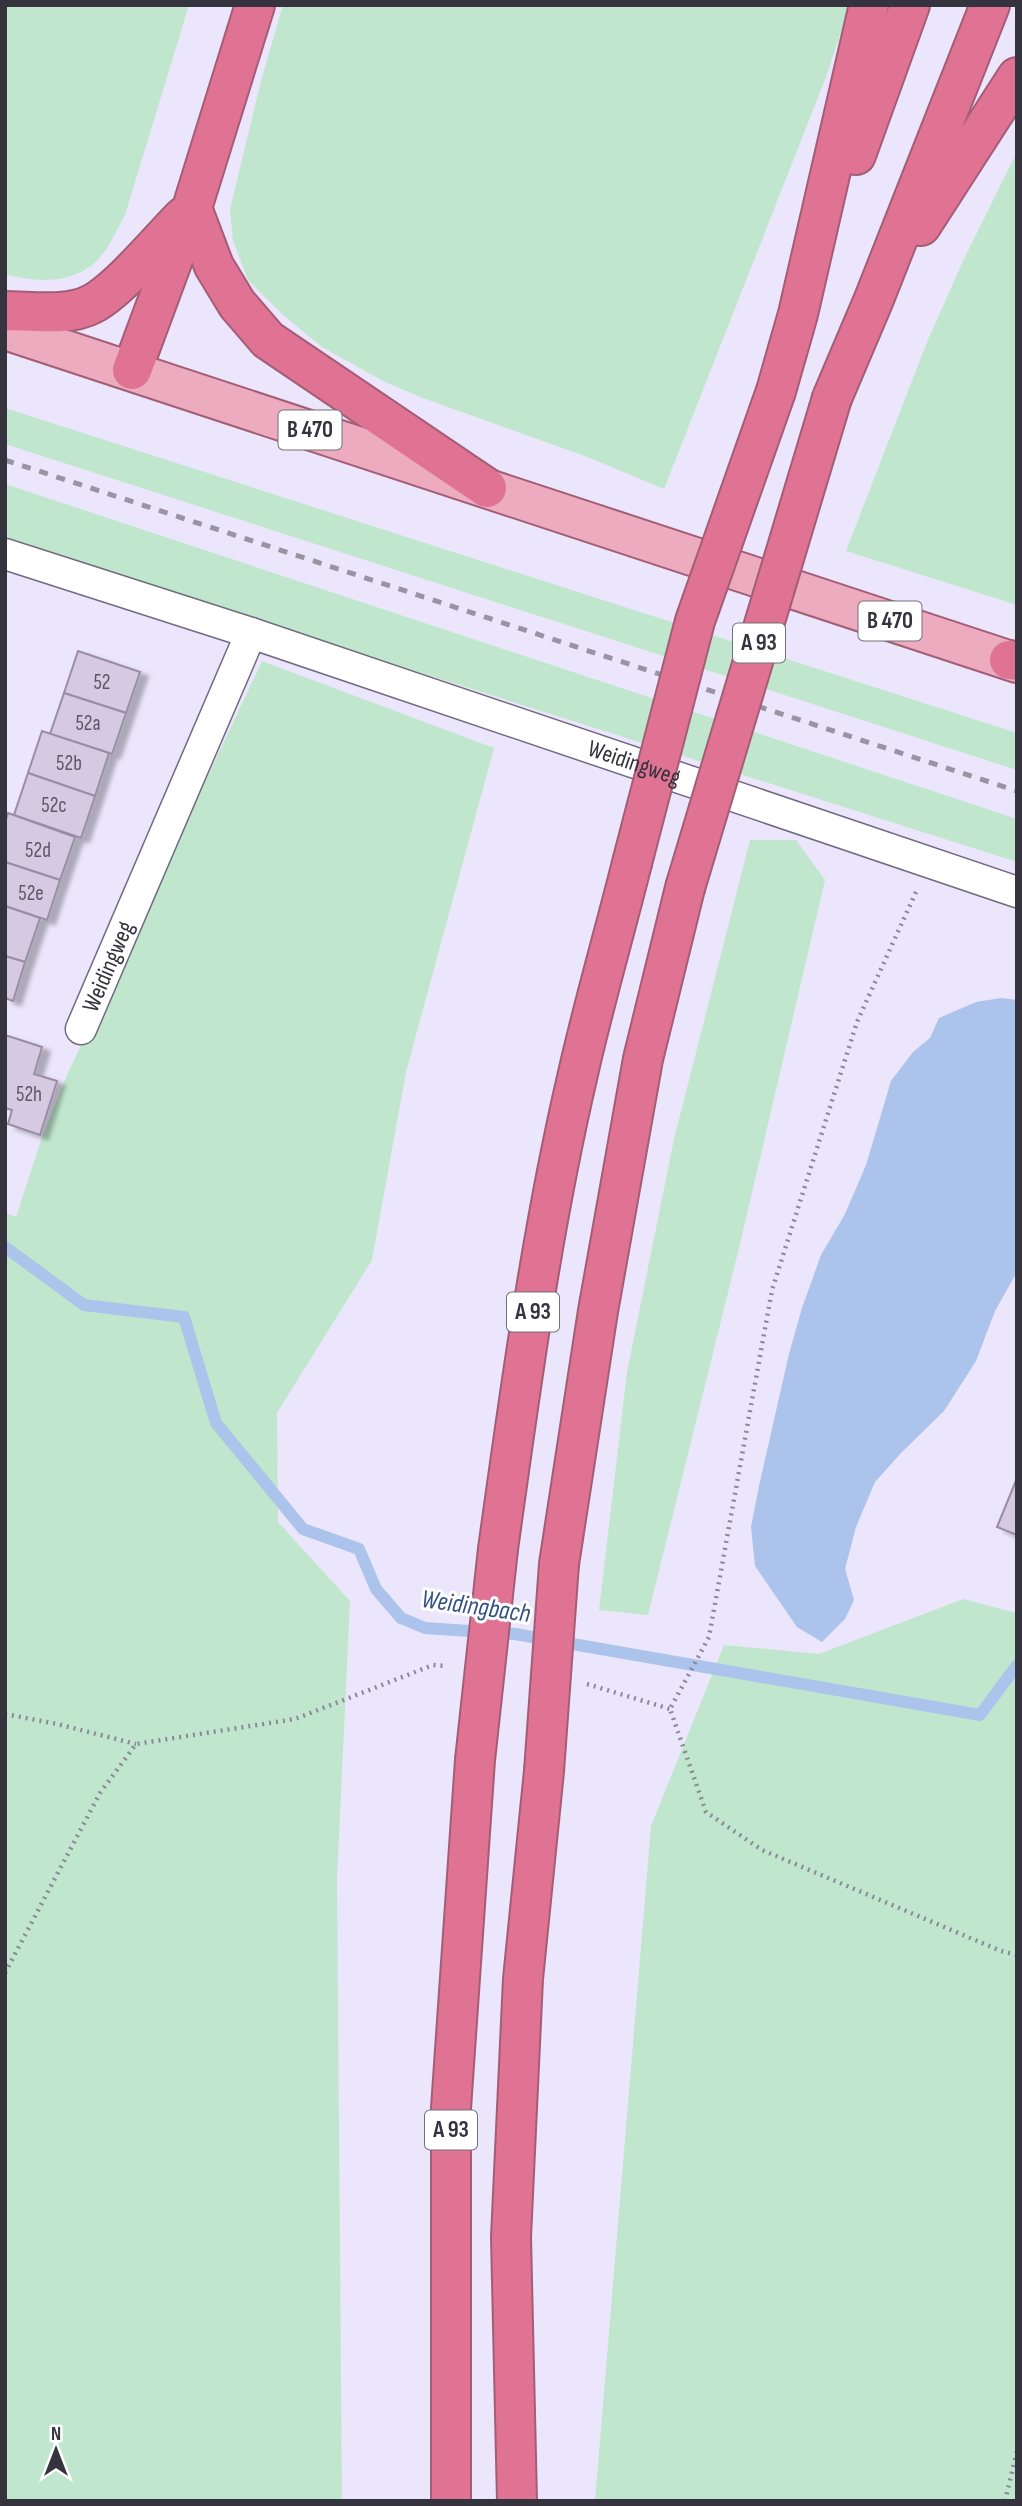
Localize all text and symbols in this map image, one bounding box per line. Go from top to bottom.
road number: B 470 [278,410,342,450]
road number: B 470 [858,601,922,640]
road number: A 93 [733,624,785,663]
house number: 52 [93,670,111,695]
house number: 52a [75,711,101,736]
street label: Weidingweg [584,733,684,792]
house number: 52b [56,751,82,776]
house number: 52c [41,793,67,818]
house number: 52d [25,838,51,863]
house number: 52e [18,881,44,906]
street label: Weidingweg [76,917,140,1016]
house number: 52h [16,1082,42,1107]
road number: A 93 [507,1292,559,1331]
water label: Weidingbach [419,1584,533,1630]
road number: A 93 [425,2110,477,2150]
north arrow [21,2415,91,2485]
text: N [51,2423,61,2446]

